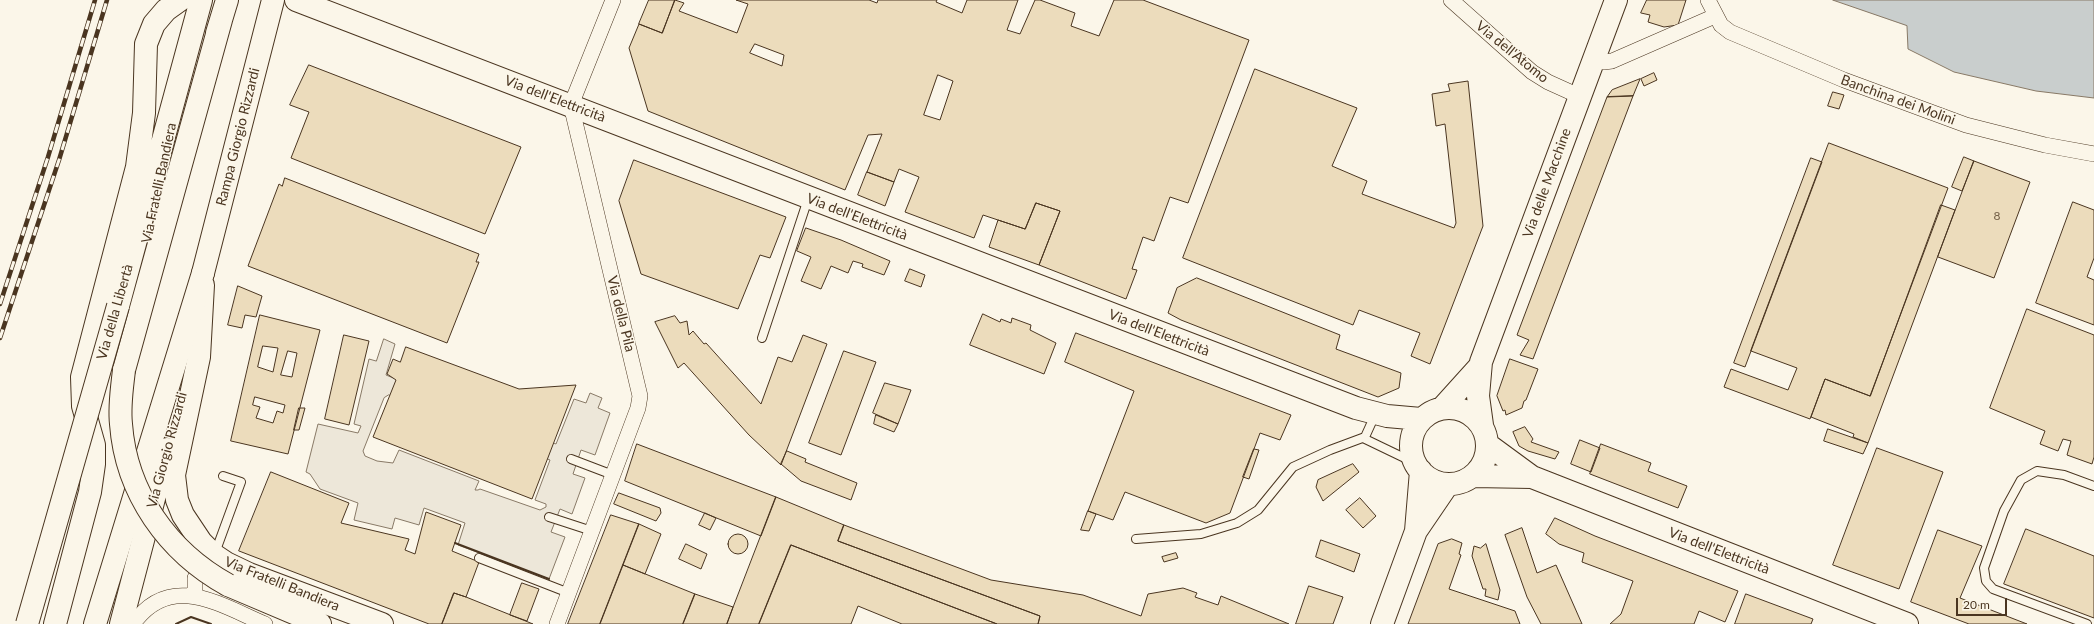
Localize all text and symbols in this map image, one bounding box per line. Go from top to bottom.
street label: Via dell'Atomo [1472,18,1552,86]
street label: Rampa Giorgio Rizzardi [213,66,263,208]
street label: Banchina dei Molini [1838,71,1958,129]
street label: Via dell'Elettricità [502,72,608,126]
street label: Via Fratelli Bandiera [138,121,180,245]
street label: Via delle Macchine [1519,126,1575,240]
street label: Via dell'Elettricità [804,190,910,244]
house number: 8 [1994,209,2000,223]
street label: Via della Libertà [93,262,137,362]
street label: Via della Pila [603,274,639,354]
street label: Via dell'Elettricità [1106,306,1212,360]
street label: Via Giorgio Rizzardi [143,390,191,510]
street label: Via dell'Elettricità [1666,524,1772,578]
street label: Via Fratelli Bandiera [222,553,342,615]
scale bar [1958,590,2009,616]
text: 20 m [1963,597,1990,612]

